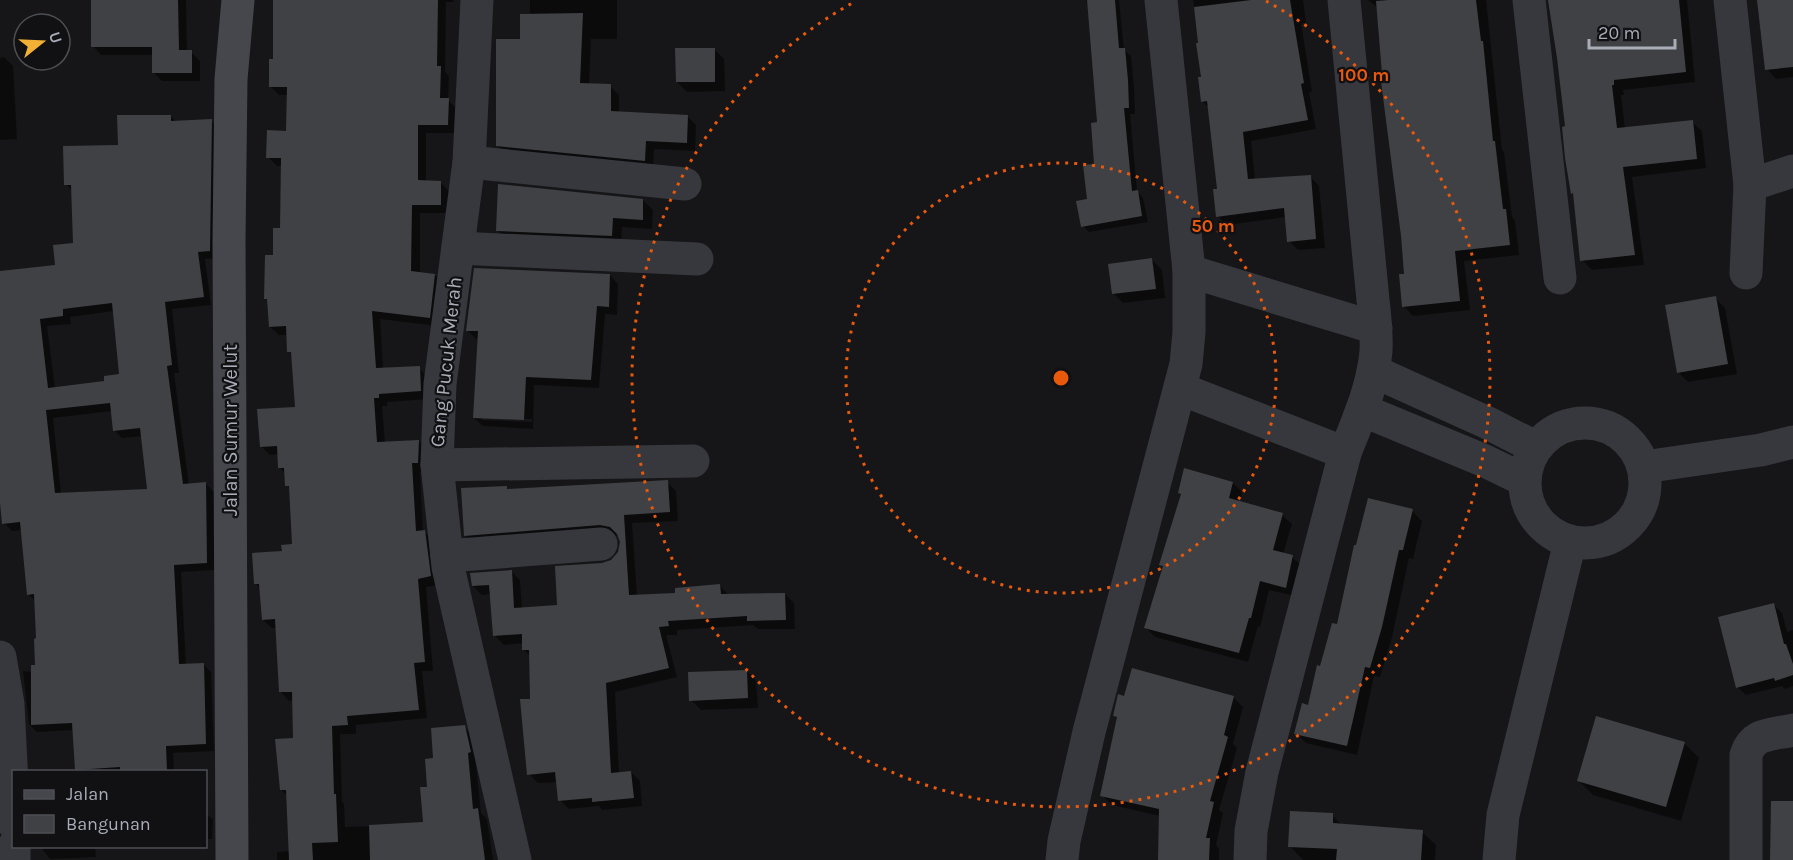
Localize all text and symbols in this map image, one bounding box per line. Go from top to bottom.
north arrow [12,12,72,72]
scale bar [1589,12,1674,50]
text: 20 m [1598,22,1640,44]
text: U [45,29,67,46]
text: 100 m [1339,64,1389,86]
text: 50 m [1191,215,1235,237]
street label: Gang Pucuk Merah [426,276,466,448]
street label: Jalan Sumur Welut [219,343,242,516]
centre of rings [1051,368,1071,388]
legend [12,770,207,848]
text: Jalan [66,783,109,805]
text: Bangunan [66,813,151,835]

